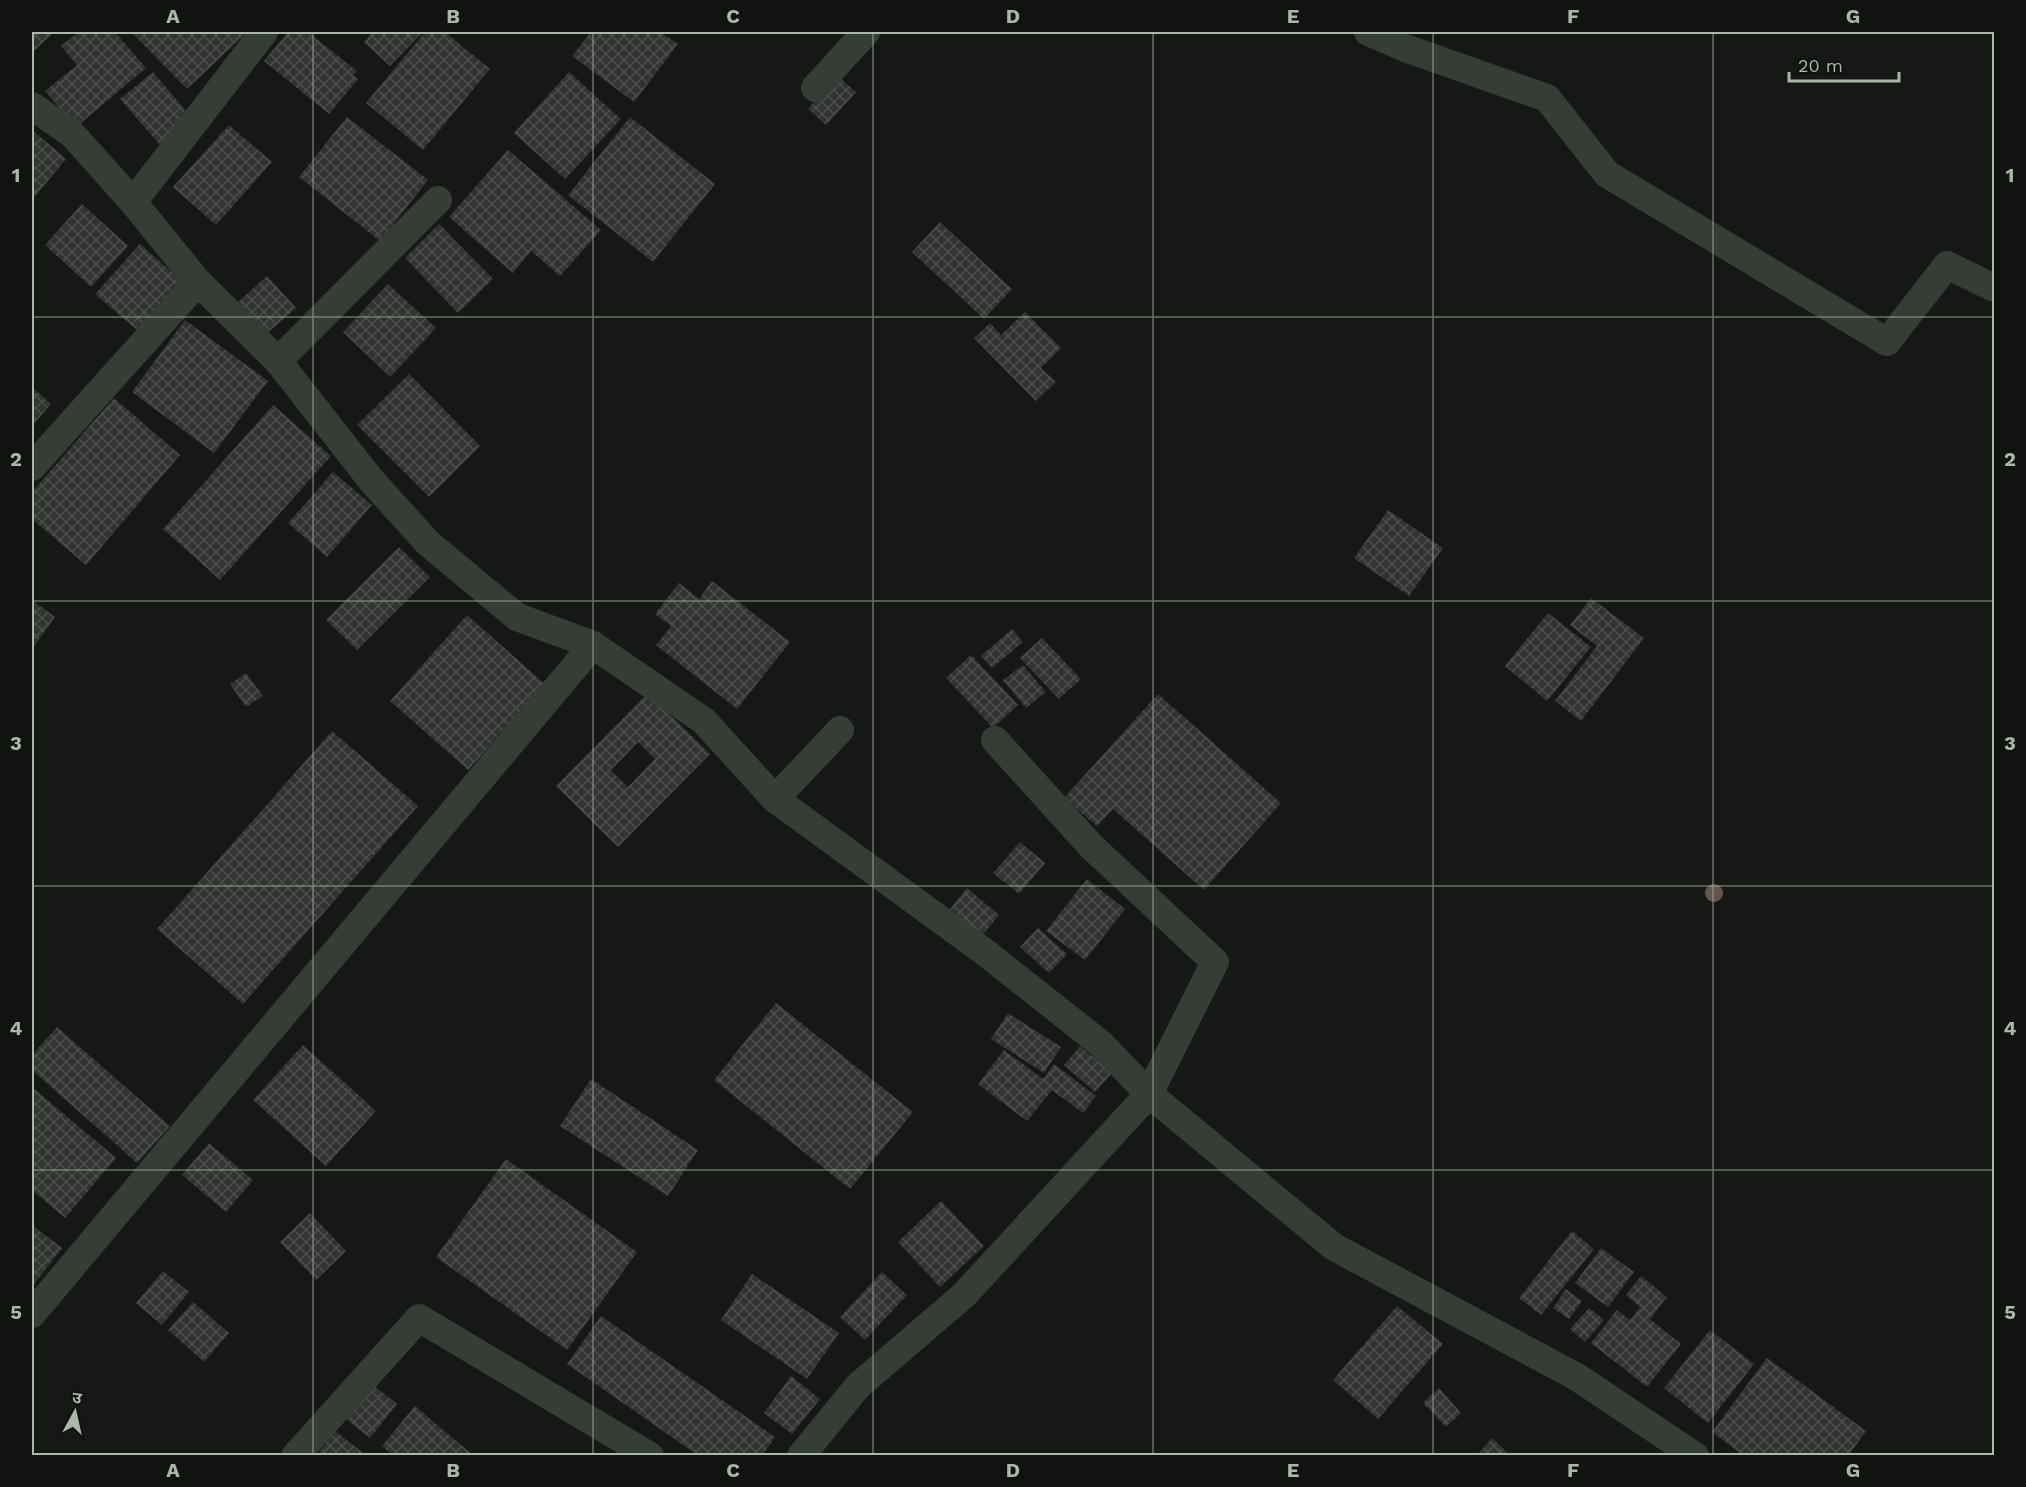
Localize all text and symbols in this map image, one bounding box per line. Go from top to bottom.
text: A [166,4,180,28]
text: B [446,4,460,28]
text: C [726,4,740,28]
text: D [1006,4,1020,28]
text: E [1287,4,1299,28]
text: F [1567,4,1579,28]
text: G [1846,4,1860,28]
scale bar [1789,45,1898,83]
text: 20 m [1798,55,1843,76]
text: 1 [12,163,20,187]
text: 1 [2006,163,2014,187]
text: 2 [10,447,22,471]
text: 2 [2004,447,2016,471]
text: 3 [10,731,22,755]
text: 3 [2004,731,2016,755]
text: 4 [10,1016,23,1040]
text: 4 [2004,1016,2017,1040]
text: 5 [10,1300,22,1324]
text: 5 [2004,1300,2016,1324]
north arrow [45,1382,105,1442]
text: उ [71,1388,84,1408]
text: A [166,1458,180,1482]
text: B [446,1458,460,1482]
text: C [726,1458,740,1482]
text: D [1006,1458,1020,1482]
text: E [1287,1458,1299,1482]
text: F [1567,1458,1579,1482]
text: G [1846,1458,1860,1482]

